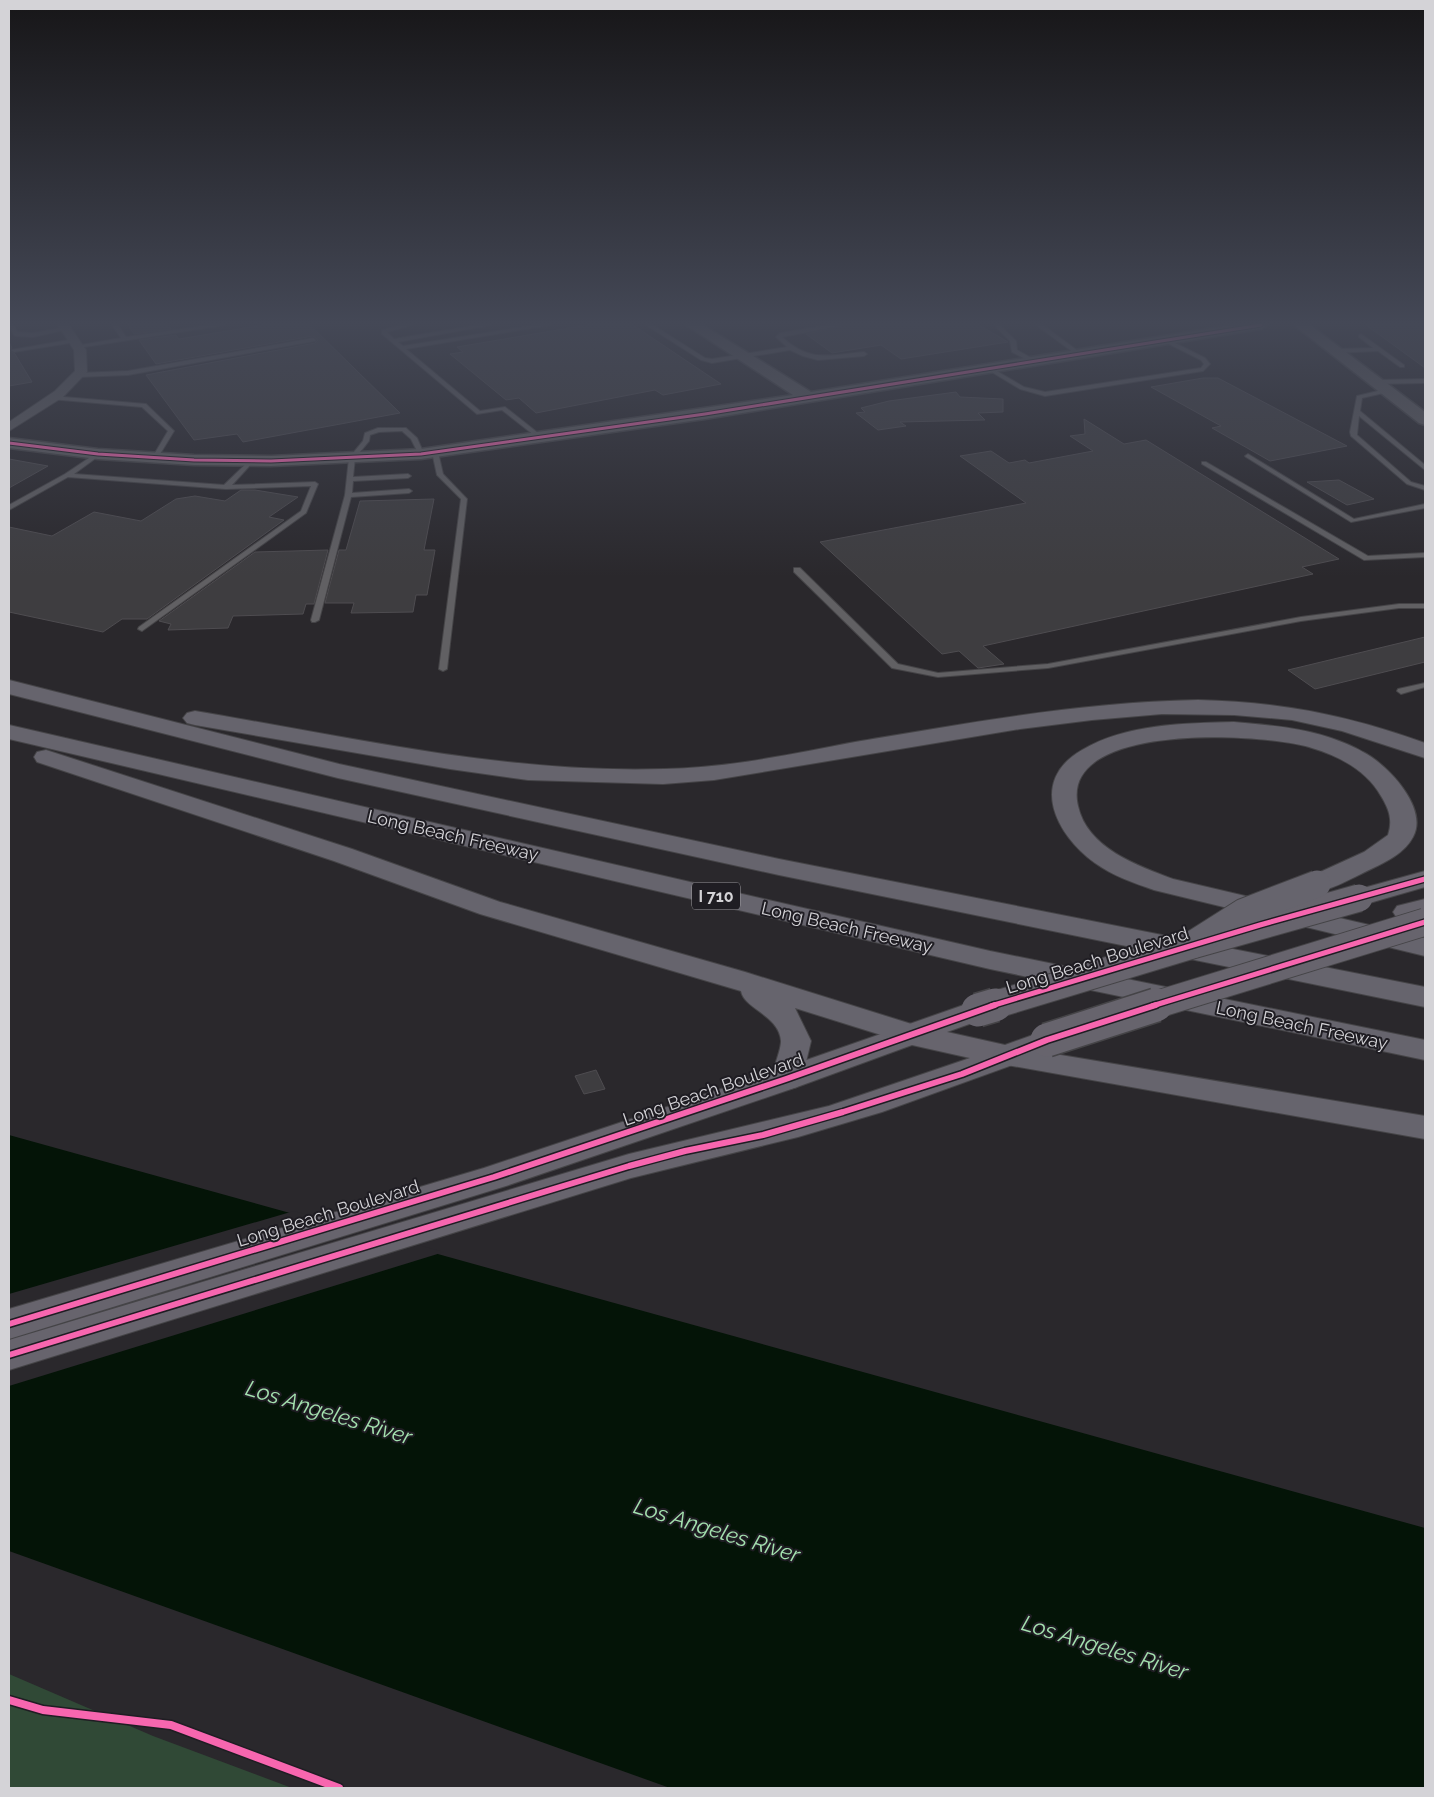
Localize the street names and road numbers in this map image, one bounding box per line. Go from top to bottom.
street label: Long Beach Freeway [365,805,541,865]
road number: I 710 [692,882,740,909]
street label: Long Beach Freeway [759,897,935,957]
street label: Long Beach Boulevard [1003,922,1191,998]
street label: Long Beach Freeway [1214,997,1390,1054]
street label: Long Beach Boulevard [620,1048,806,1130]
street label: Long Beach Boulevard [234,1175,422,1251]

